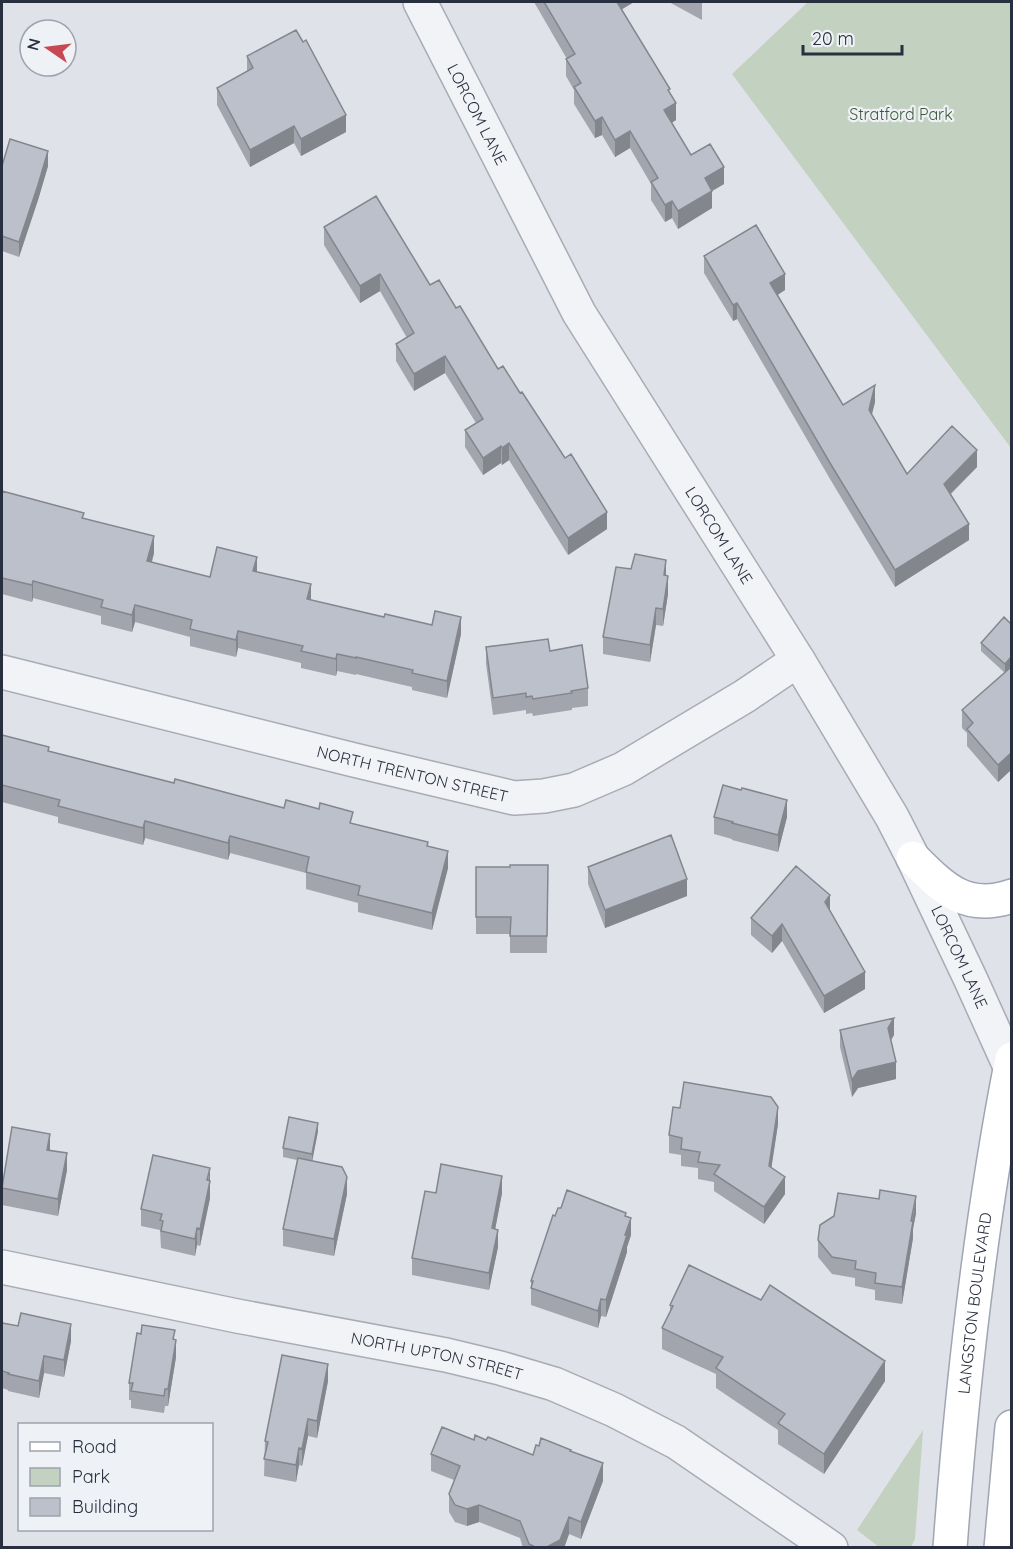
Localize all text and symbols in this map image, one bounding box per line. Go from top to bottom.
north arrow [18,18,78,78]
scale bar [803,18,902,56]
text: 20 m [812,27,854,50]
text: N [22,36,45,52]
street label: LORCOM LANE [443,60,512,168]
park label: Stratford Park [849,104,953,124]
street label: LORCOM LANE [681,483,757,587]
street label: NORTH TRENTON STREET [315,741,511,806]
street label: LORCOM LANE [927,902,992,1011]
street label: LANGSTON BOULEVARD [953,1211,996,1395]
street label: NORTH UPTON STREET [349,1327,526,1384]
legend [18,1423,213,1531]
text: Road [72,1435,117,1458]
text: Park [72,1465,110,1488]
text: Building [72,1495,138,1518]

